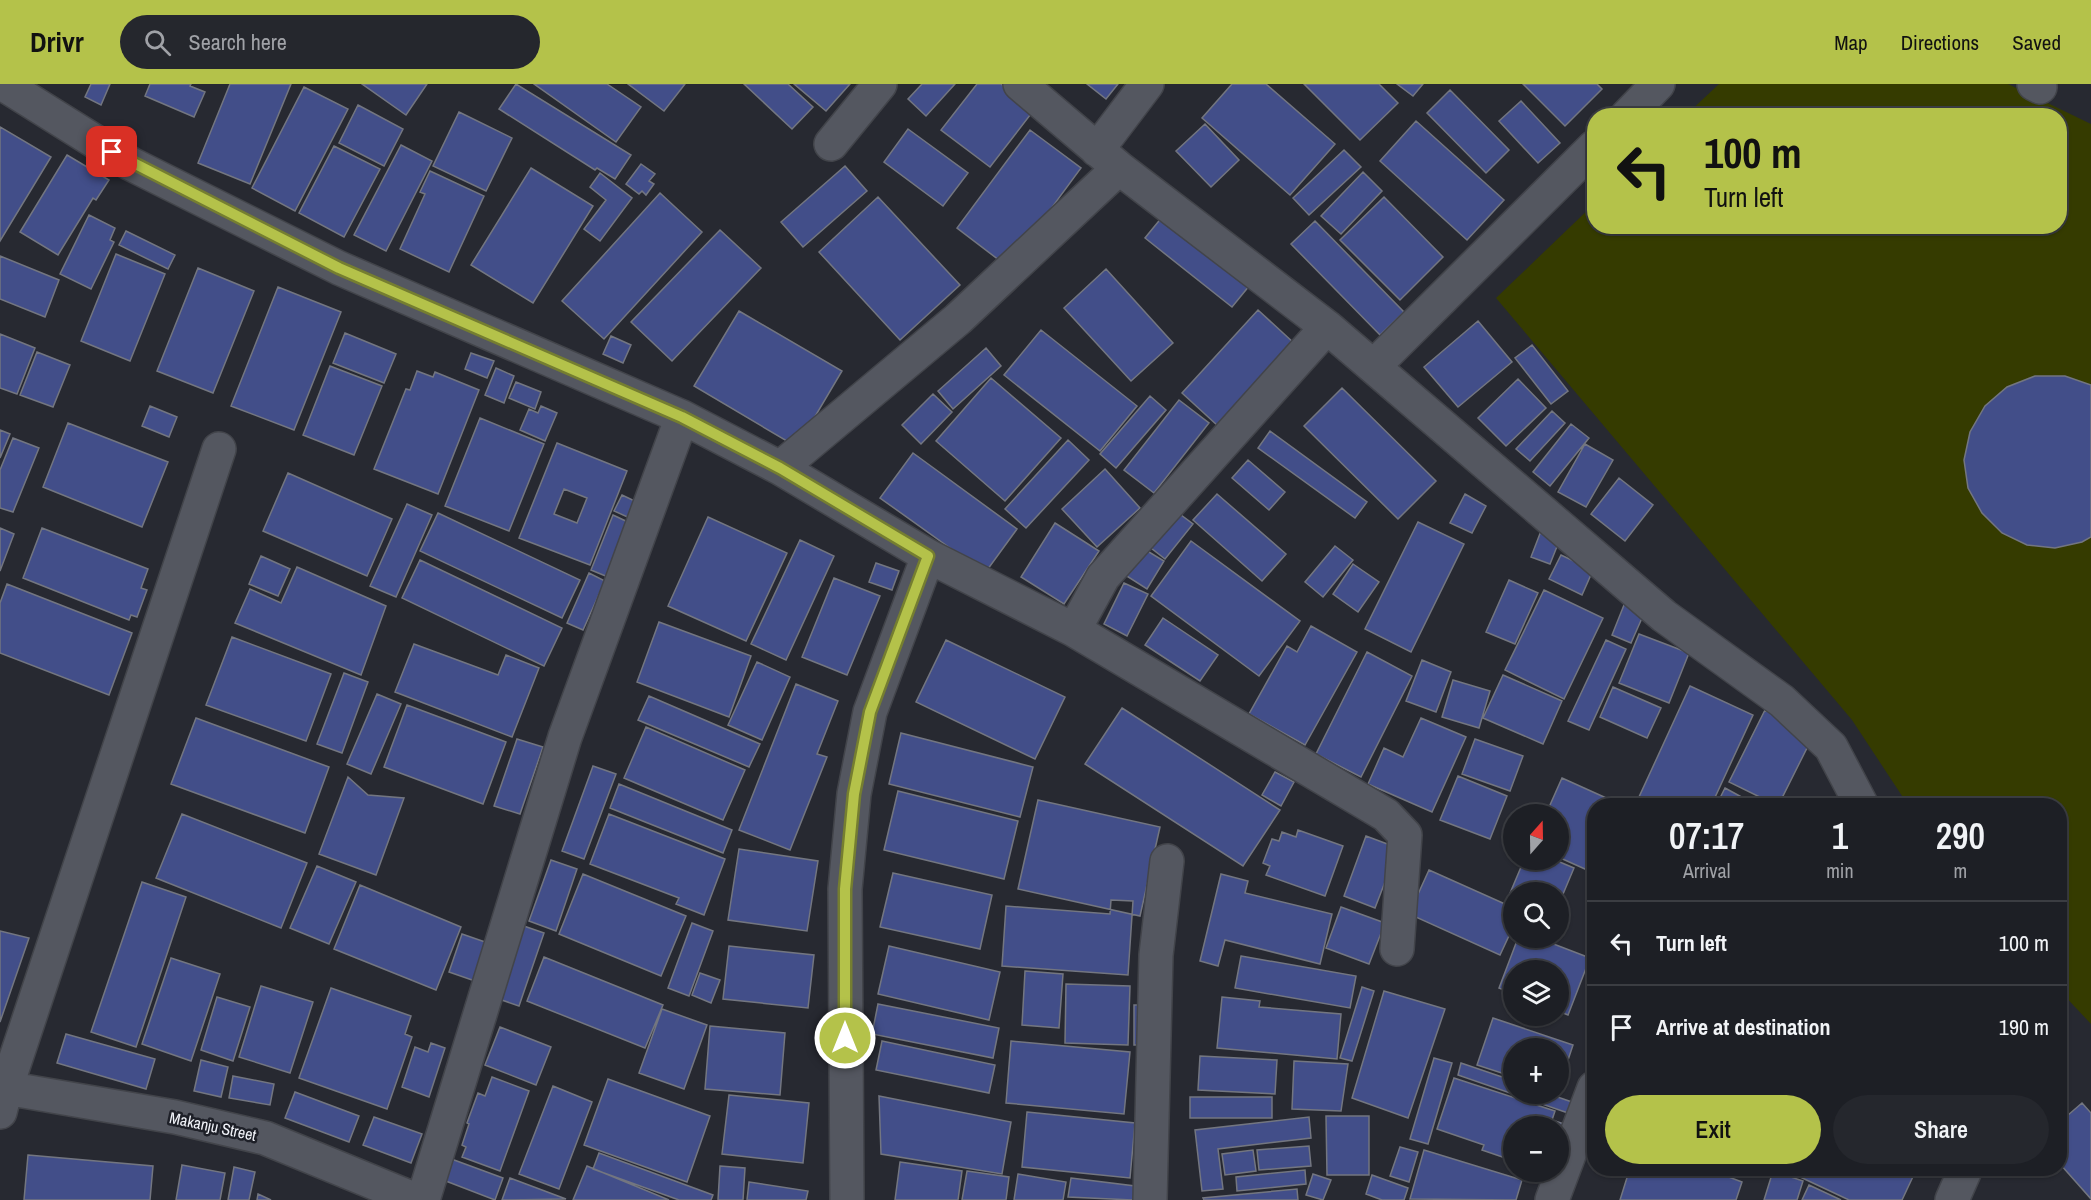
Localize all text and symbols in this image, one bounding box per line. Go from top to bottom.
search box [120,15,540,69]
text: Drivr [30,23,84,61]
icon: search [141,26,174,59]
text: Search here [189,27,287,57]
text: Map [1834,28,1868,57]
text: Directions [1901,28,1979,57]
text: Saved [2012,28,2061,57]
text: 100 m [1704,125,1802,181]
pin [86,126,137,177]
icon: left [1605,132,1683,210]
icon: arrive [95,135,128,168]
text: Turn left [1704,179,1783,215]
north arrow [1503,804,1569,870]
map controls [1503,804,1569,1182]
text: 07:17 [1669,812,1744,860]
text: 1 [1832,812,1848,860]
text: 290 [1936,812,1985,860]
text: Arrival [1683,857,1730,884]
text: min [1826,857,1854,884]
text: m [1953,857,1967,884]
button: search [1503,882,1569,948]
icon: left [1605,927,1638,960]
text: Turn left [1656,928,1727,958]
text: 100 m [1999,928,2049,958]
button: layers [1503,960,1569,1026]
position arrow [813,1006,877,1070]
icon: arrive [1605,1011,1638,1044]
text: Arrive at destination [1656,1012,1830,1042]
text: 190 m [1999,1012,2049,1042]
button: + [1503,1038,1569,1104]
button: Exit [1605,1095,1821,1164]
button: Share [1833,1095,2049,1164]
street label: Makanju Street [168,1106,259,1146]
button: − [1503,1116,1569,1182]

